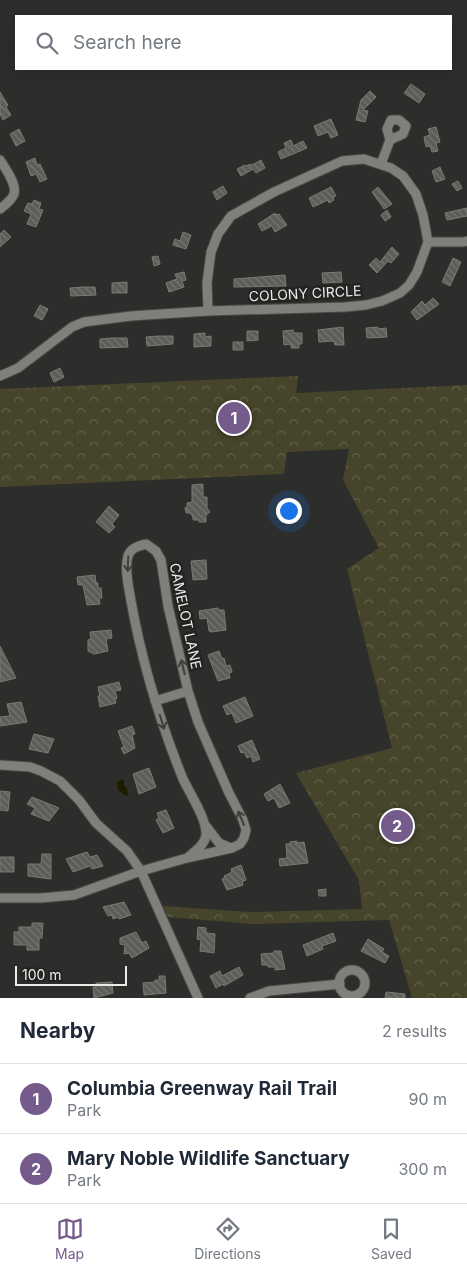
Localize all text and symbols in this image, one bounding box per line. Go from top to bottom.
search box [15,15,452,70]
icon: search [33,29,61,57]
text: Search here [73,31,182,54]
street label: COLONY CIRCLE [248,282,362,304]
pin: 1 [218,399,250,437]
your location [276,498,302,524]
one-way arrow [123,555,133,571]
street label: CAMELOT LANE [166,561,206,671]
one-way arrow [178,660,187,676]
one-way arrow [158,714,167,729]
pin: 2 [381,807,413,845]
one-way arrow [236,811,246,826]
scale bar [15,963,128,986]
text: 100 m [22,966,62,983]
text: Nearby [20,1018,95,1043]
text: 2 results [382,1021,447,1041]
text: Columbia Greenway Rail Trail [67,1077,337,1100]
text: 1 [33,1089,39,1109]
text: 90 m [408,1089,447,1109]
text: Park [67,1100,101,1120]
text: Mary Noble Wildlife Sanctuary [67,1147,350,1170]
text: 2 [31,1159,41,1179]
text: 300 m [398,1159,447,1179]
text: Park [67,1170,101,1190]
tab: Map [55,1215,84,1262]
tab: Directions [194,1215,261,1262]
tab: Saved [371,1215,412,1262]

